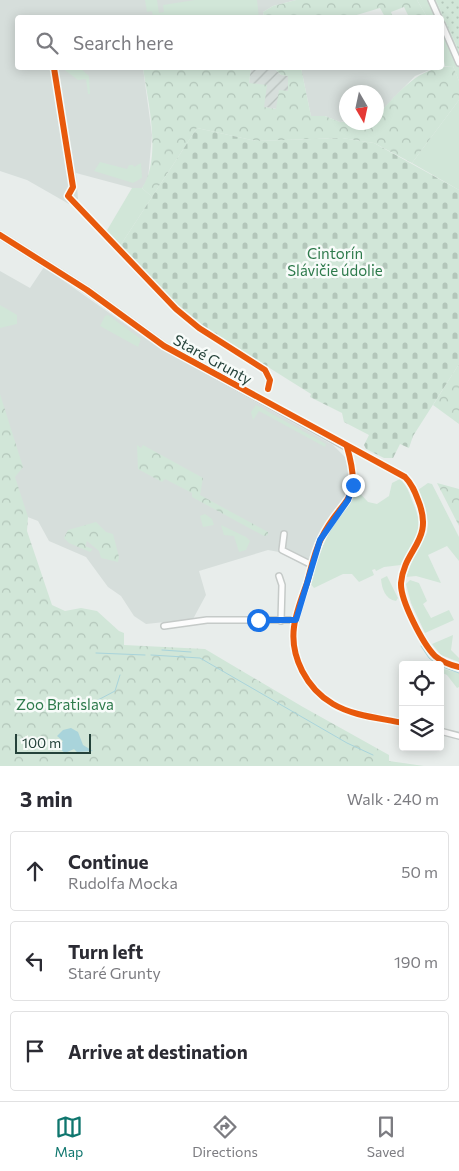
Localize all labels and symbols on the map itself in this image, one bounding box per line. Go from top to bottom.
north arrow [339,85,384,130]
park label: Cintorín Slávičie údolie [287,244,383,279]
street label: Staré Grunty [171,330,256,388]
route end [342,474,365,497]
route start [247,609,270,632]
park label: Zoo Bratislava [16,695,114,713]
scale bar [15,731,91,754]

